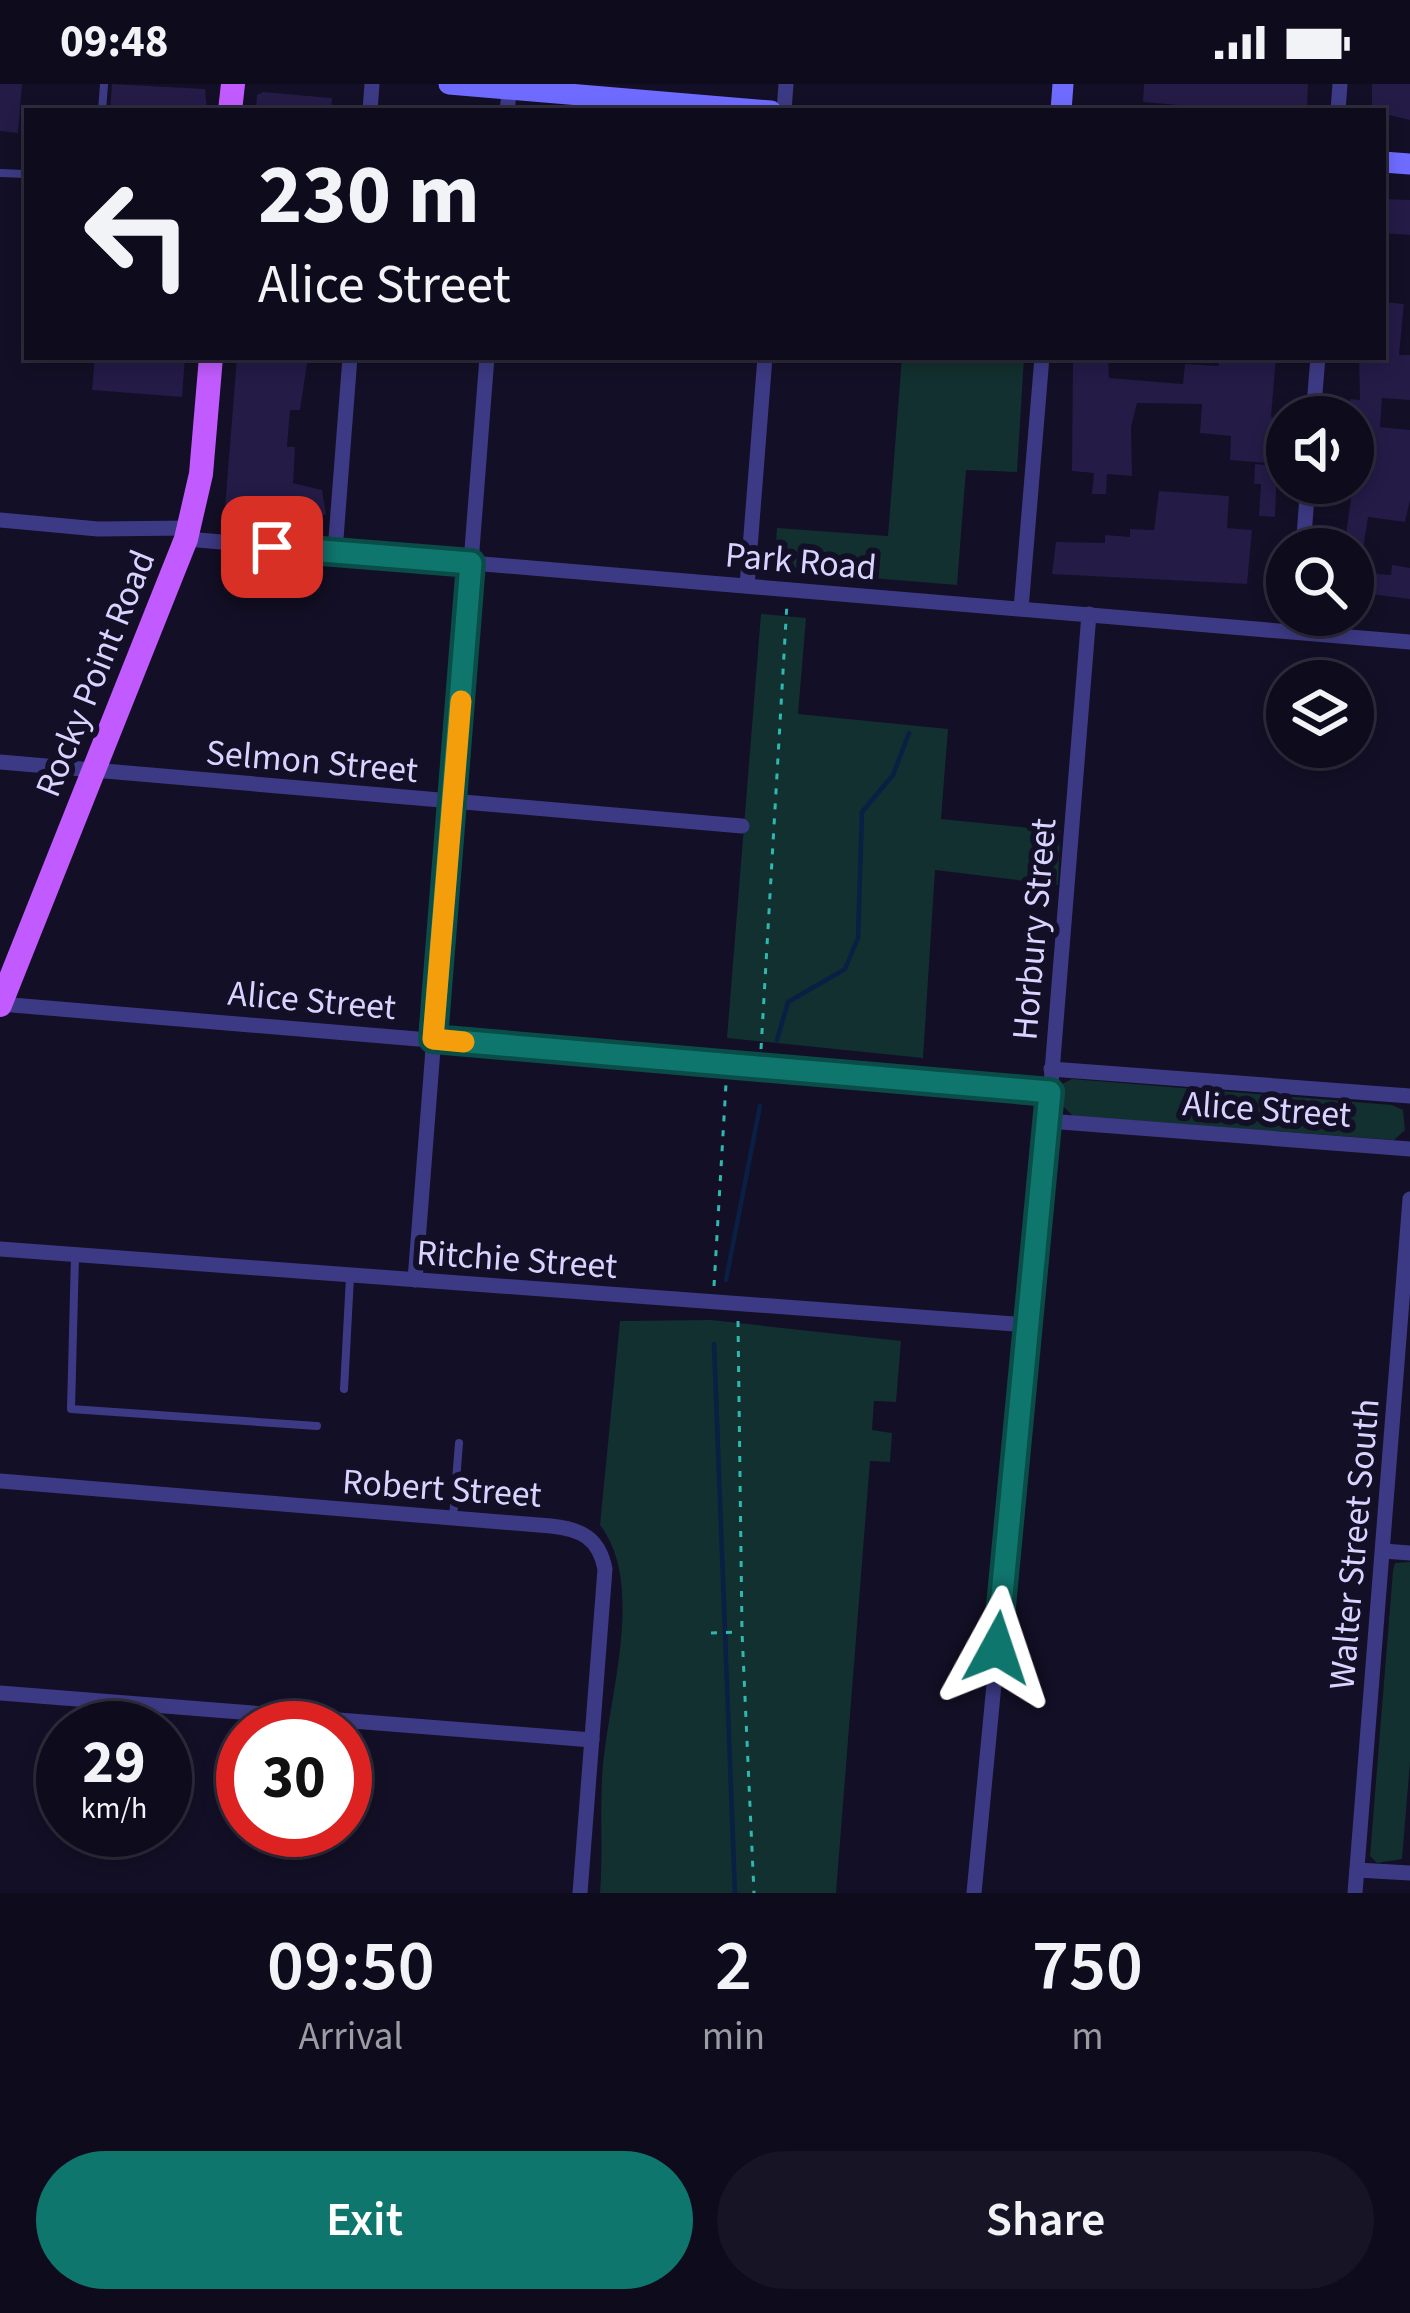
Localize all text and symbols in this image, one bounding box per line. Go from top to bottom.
text: 09:48 [60,10,169,74]
text: 230 m [258,136,480,256]
icon: left [60,156,216,312]
text: Alice Street [258,247,511,324]
map controls [1266,396,1374,768]
button: sound [1266,396,1374,504]
pin [221,496,323,598]
icon: arrive [239,514,305,580]
button: search [1266,528,1374,636]
street label: Park Road [723,529,879,594]
street label: Rocky Point Road [23,542,168,805]
button: layers [1266,660,1374,768]
street label: Selmon Street [204,727,420,796]
street label: Horbury Street [999,816,1070,1042]
street label: Alice Street [226,968,398,1033]
street label: Alice Street [1181,1078,1353,1141]
street label: Ritchie Street [415,1227,619,1292]
street label: Walter Street South [1316,1397,1393,1692]
street label: Robert Street [341,1456,543,1521]
position arrow [934,1585,1060,1711]
speed limit sign: 30 [216,1701,372,1857]
text: 29 [82,1721,146,1806]
text: km/h [81,1787,147,1830]
text: 09:50 [267,1915,435,2018]
text: 2 [715,1915,752,2018]
text: 750 [1032,1915,1143,2018]
text: Arrival [298,2009,403,2065]
text: min [702,2009,765,2065]
text: m [1071,2009,1104,2065]
button: Exit [36,2151,693,2289]
button: Share [717,2151,1374,2289]

